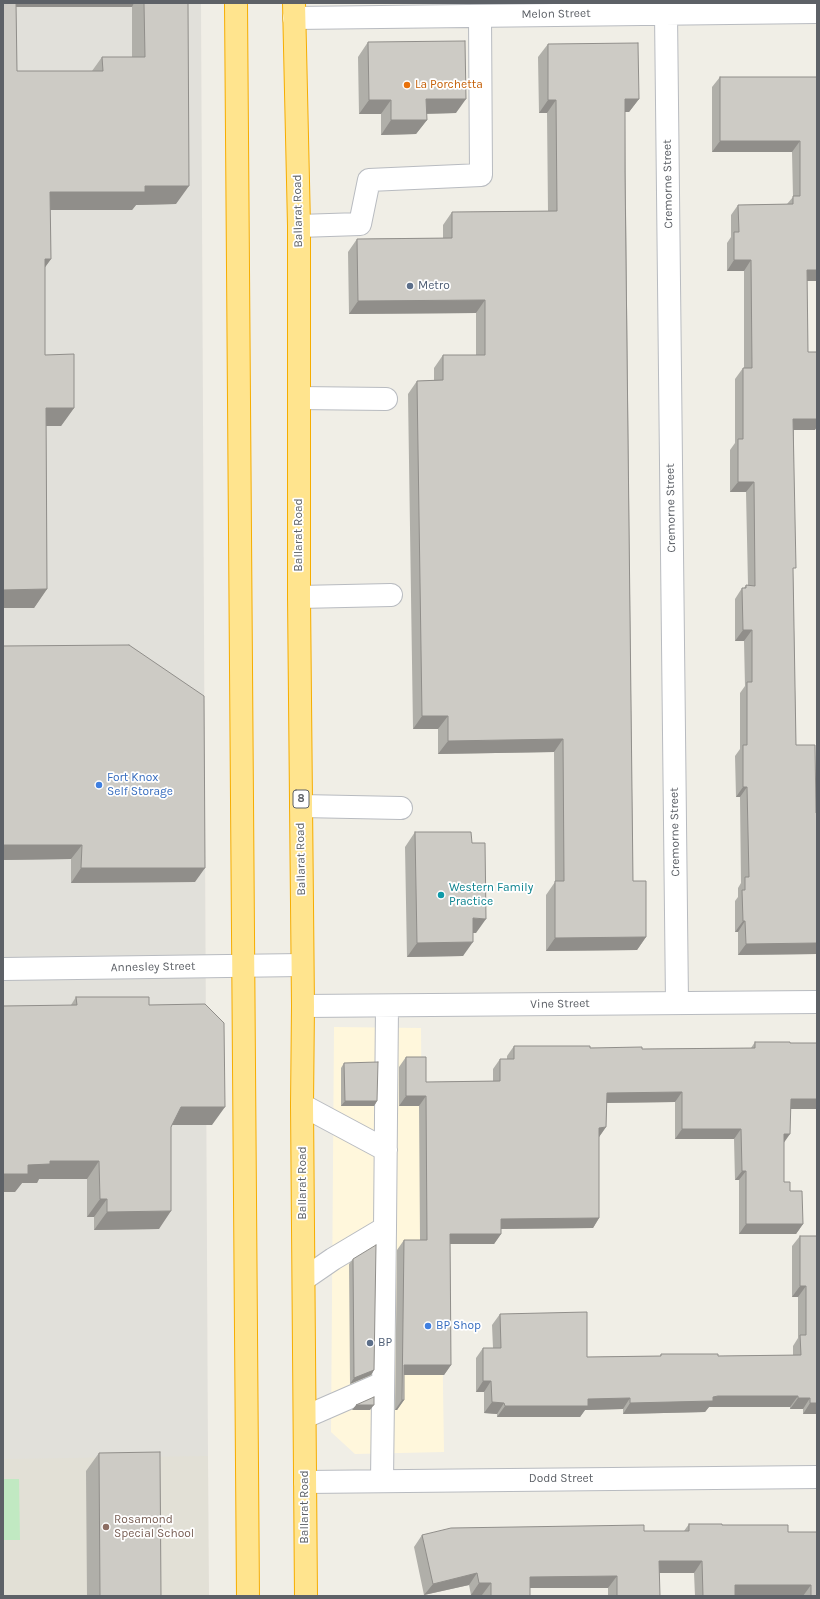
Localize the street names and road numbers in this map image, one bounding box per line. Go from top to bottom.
street label: Melon Street [521,6,591,22]
street label: Cremorne Street [660,139,676,229]
street label: Ballarat Road [290,174,306,248]
street label: Cremorne Street [663,463,679,553]
street label: Ballarat Road [292,498,306,572]
street label: Cremorne Street [667,787,683,877]
road number: 8 [293,790,309,808]
street label: Ballarat Road [293,822,309,896]
street label: Annesley Street [111,959,195,975]
street label: Vine Street [530,996,590,1012]
street label: Ballarat Road [296,1146,310,1220]
street label: Ballarat Road [298,1470,312,1544]
street label: Dodd Street [529,1472,593,1486]

